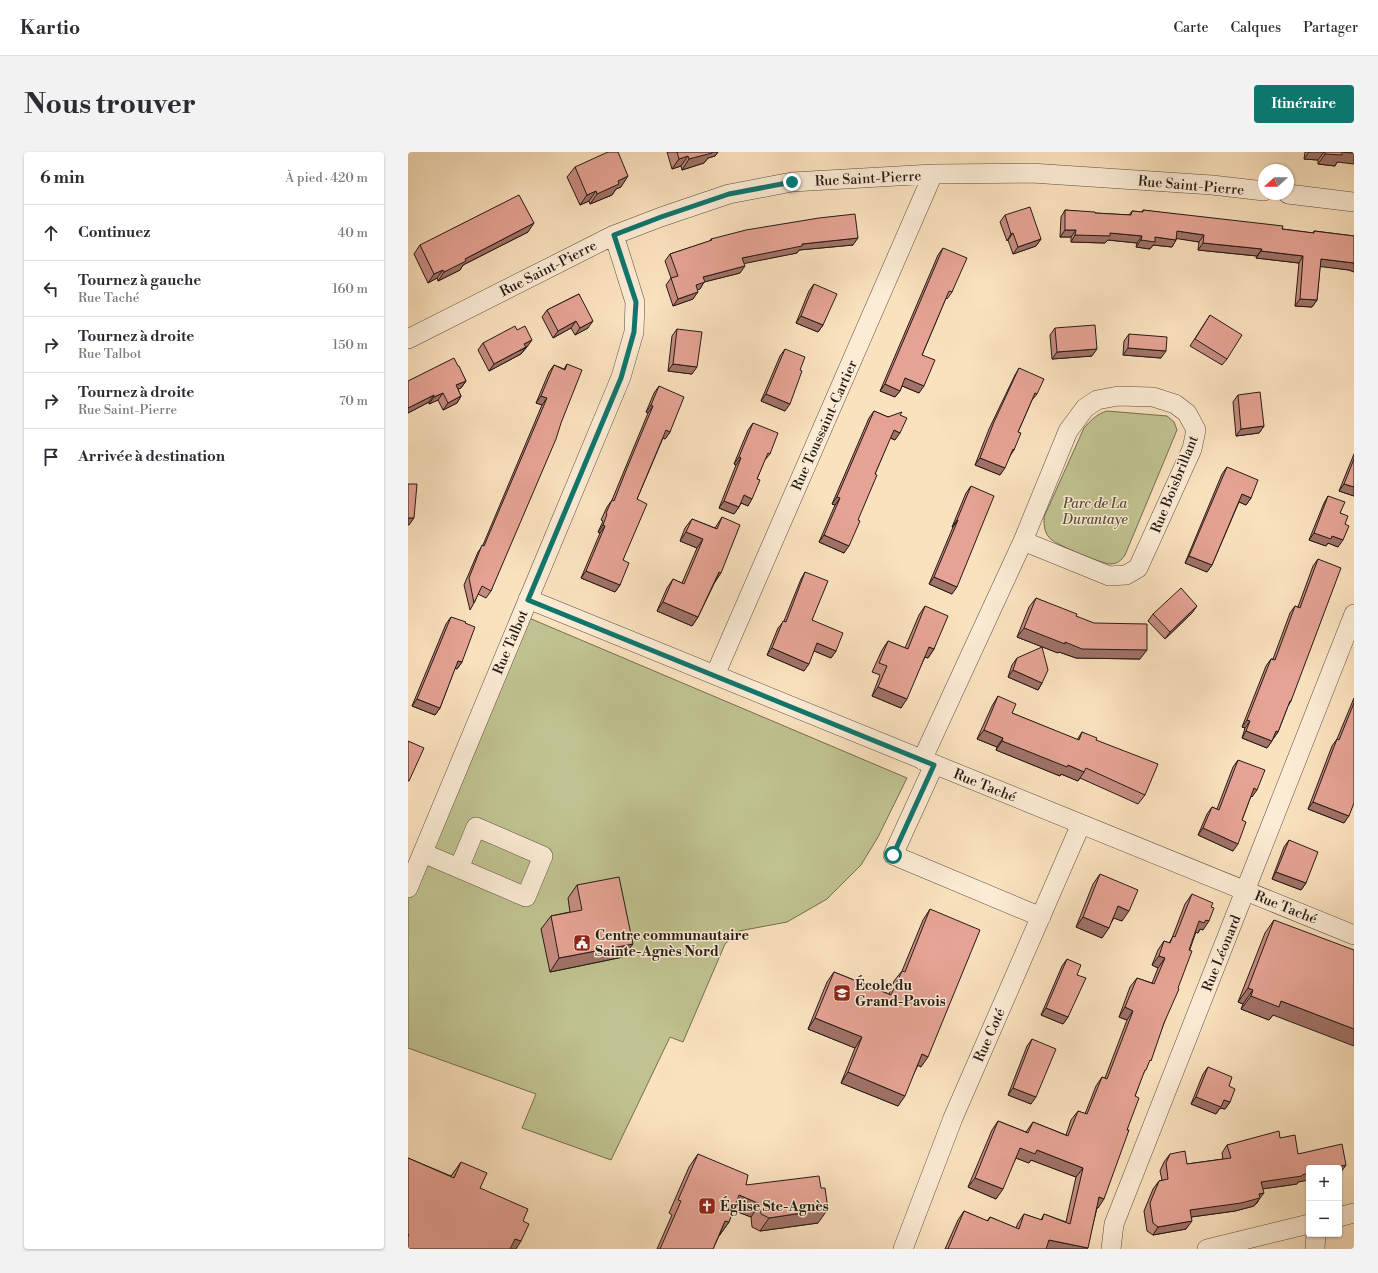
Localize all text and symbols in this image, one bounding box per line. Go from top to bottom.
text: Kartio [20,16,80,40]
text: Carte [1173,19,1208,37]
text: Calques [1230,19,1281,37]
text: Partager [1303,19,1358,37]
button: Itinéraire [1254,85,1354,123]
text: Nous trouver [24,87,196,122]
north arrow [1258,164,1294,200]
text: 6 min [40,167,85,189]
street label: Rue Saint-Pierre [814,167,922,191]
text: À pied · 420 m [285,170,368,186]
street label: Rue Saint-Pierre [1137,172,1245,200]
route end [783,173,801,191]
icon: ahead [40,222,62,244]
text: Continuez [78,223,150,242]
text: 40 m [338,225,368,241]
street label: Rue Saint-Pierre [497,237,600,301]
text: Tournez à gauche [78,271,201,290]
icon: left [40,278,62,300]
text: 160 m [332,281,368,297]
text: Rue Taché [78,290,139,306]
text: Tournez à droite [78,327,194,346]
icon: right [40,334,62,356]
text: 150 m [333,337,368,353]
text: Rue Talbot [78,346,142,362]
street label: Rue Toussaint-Cartier [788,357,862,493]
text: Tournez à droite [78,383,194,402]
icon: right [40,390,62,412]
text: 70 m [339,393,368,409]
text: Rue Saint-Pierre [78,402,177,418]
street label: Rue Boisbrillant [1147,433,1203,536]
icon: arrive [40,446,62,468]
text: Arrivée à destination [78,447,225,466]
park label: Parc de La Durantaye [1061,495,1128,529]
street label: Rue Talbot [489,607,533,677]
street label: Rue Taché [951,765,1019,807]
route start [884,846,902,864]
street label: Rue Taché [1252,887,1320,929]
street label: Rue Léonard [1198,912,1245,994]
place label: Centre communautaire Sainte-Agnès Nord [595,927,749,961]
public building icon: Centre communautaire Sainte-Agnès Nord [572,933,592,953]
place label: École du Grand-Pavois [855,975,946,1011]
school or university icon: École du Grand-Pavois [832,983,852,1003]
street label: Rue Coté [970,1006,1010,1065]
map controls [1306,1165,1342,1237]
button: + [1306,1165,1342,1201]
church icon: Église Ste-Agnès [697,1196,717,1216]
place label: Église Ste-Agnès [720,1196,829,1216]
button: − [1306,1201,1342,1237]

